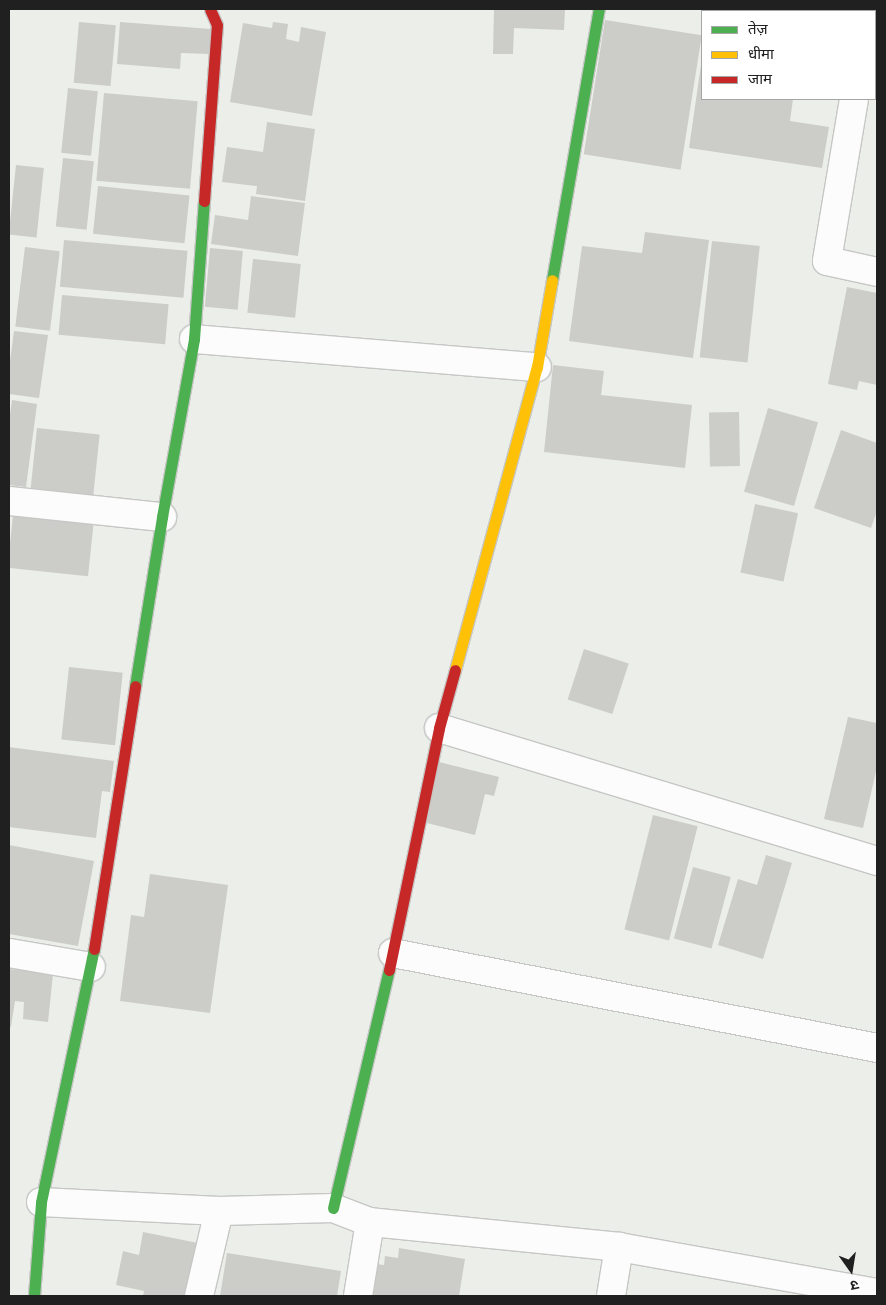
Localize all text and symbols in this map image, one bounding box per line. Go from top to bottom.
legend [701,10,876,100]
text: तेज़ [748,20,768,38]
text: धीमा [748,45,774,63]
text: जाम [748,70,772,88]
north arrow [826,1245,876,1295]
text: उ [849,1276,860,1294]

